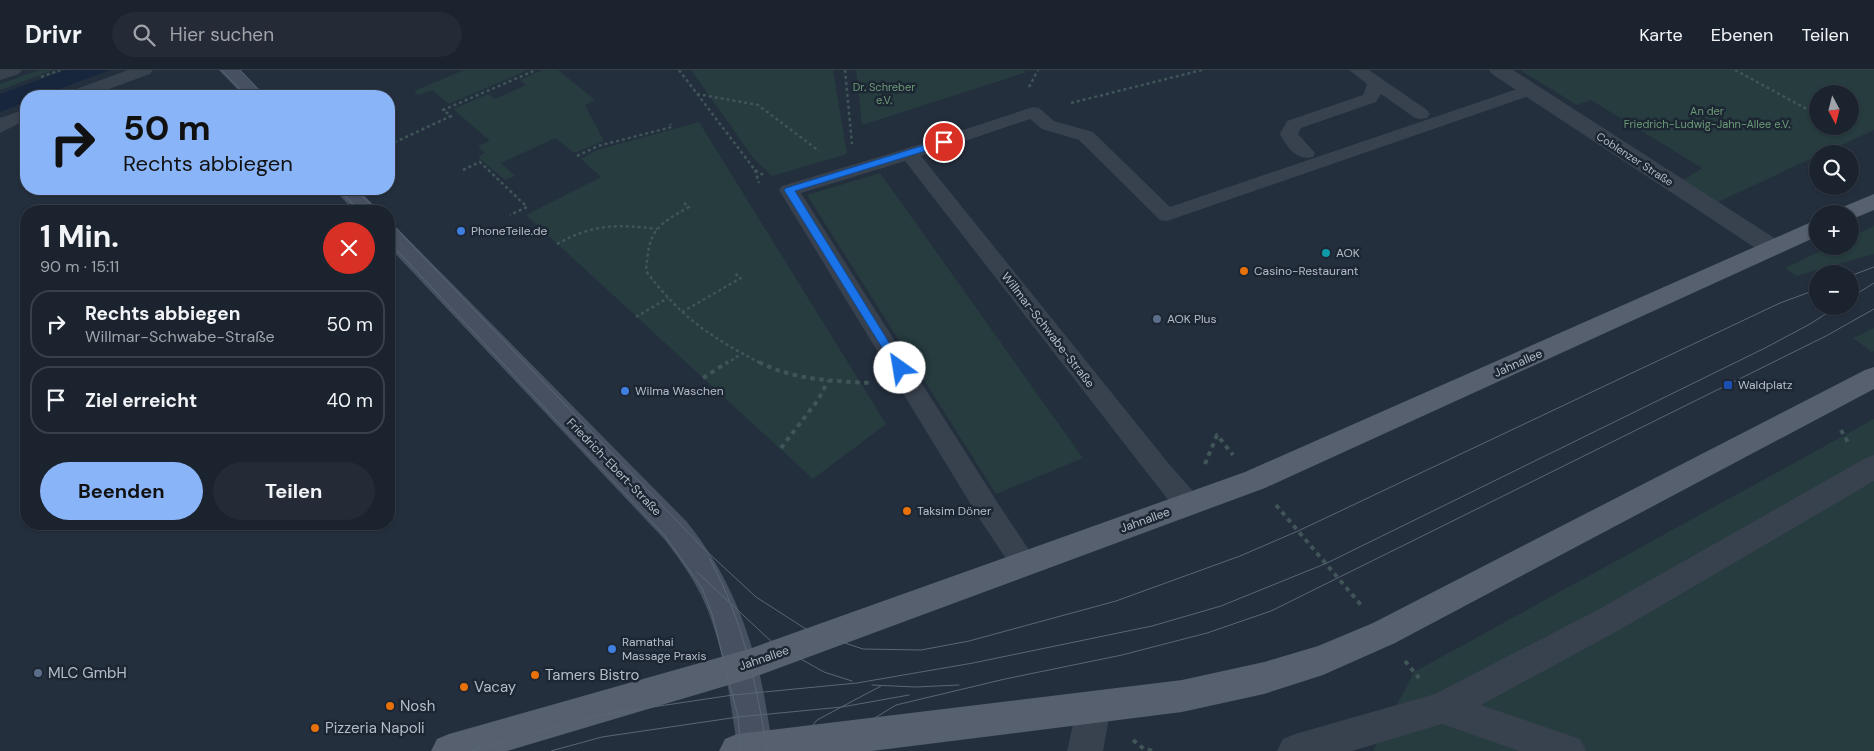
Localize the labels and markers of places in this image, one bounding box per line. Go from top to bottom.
pin [923,121,965,163]
place label: PhoneTeile.de [471,223,547,239]
marker: PhoneTeile.de [455,225,467,237]
place label: AOK [1336,245,1360,261]
marker: AOK [1320,247,1332,259]
place label: Casino-Restaurant [1254,263,1359,279]
marker: Casino-Restaurant [1238,265,1250,277]
place label: AOK Plus [1167,311,1217,327]
marker: AOK Plus [1151,313,1163,325]
place label: Waldplatz [1738,377,1793,393]
marker: Waldplatz [1722,379,1734,391]
place label: Wilma Waschen [635,383,724,399]
marker: Wilma Waschen [619,385,631,397]
place label: Taksim Döner [917,503,992,519]
marker: Taksim Döner [901,505,913,517]
place label: Ramathai Massage Praxis [622,634,706,664]
marker: Ramathai Massage Praxis [606,643,618,655]
place label: MLC GmbH [48,663,127,683]
place label: Tamers Bistro [545,665,639,685]
marker: MLC GmbH [32,667,44,679]
marker: Tamers Bistro [529,669,541,681]
place label: Vacay [474,677,517,697]
marker: Vacay [458,681,470,693]
place label: Nosh [400,696,435,716]
marker: Nosh [384,700,396,712]
place label: Pizzeria Napoli [325,718,425,738]
marker: Pizzeria Napoli [309,722,321,734]

